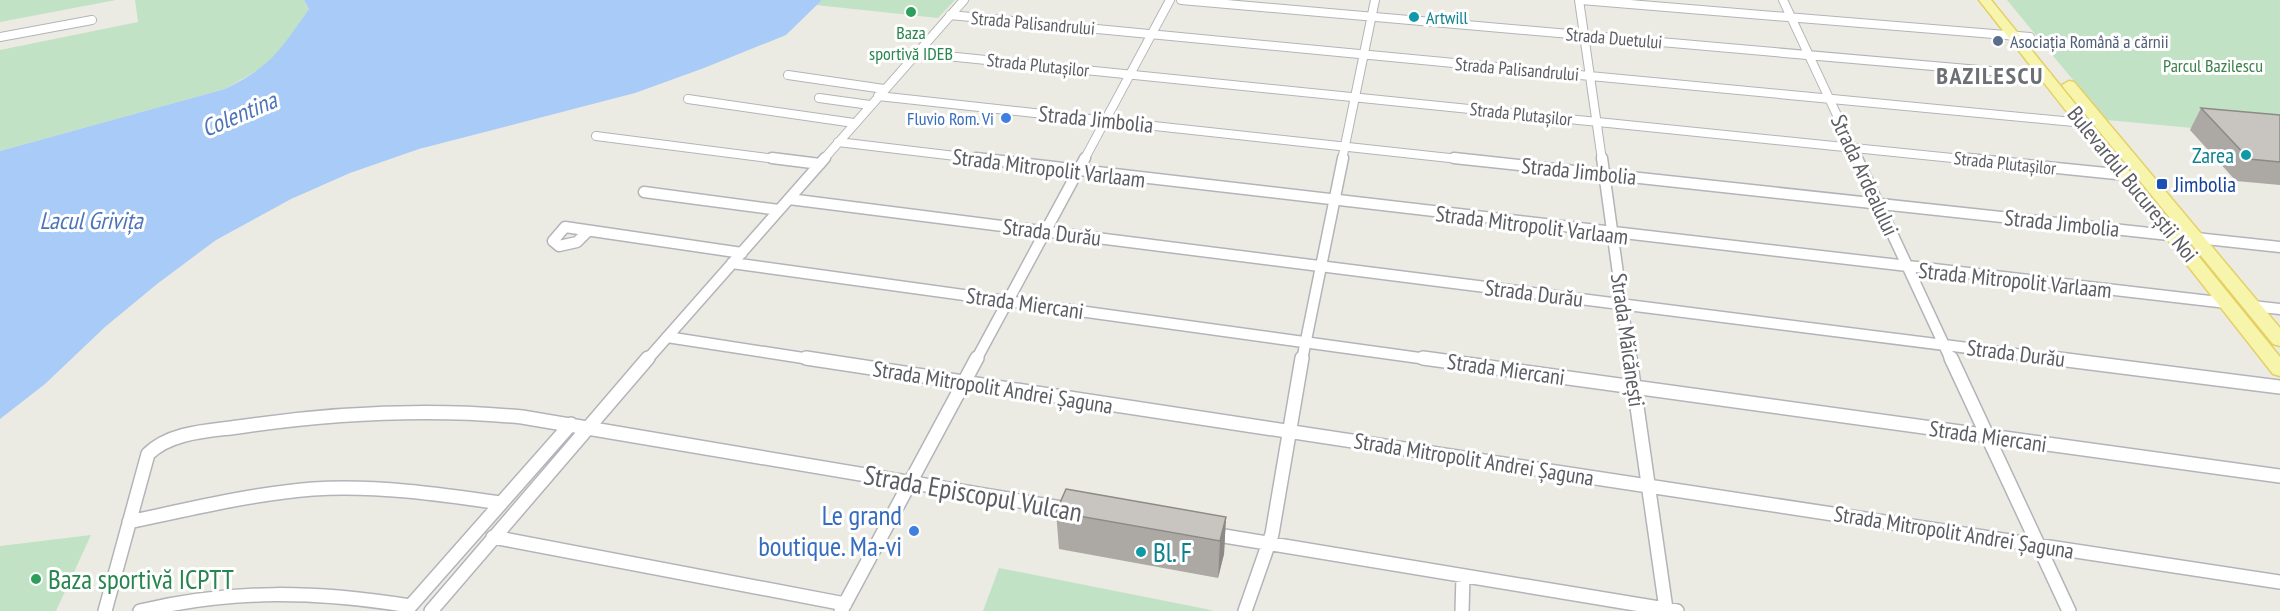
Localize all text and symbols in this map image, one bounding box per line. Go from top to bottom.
marker: Baza sportivă IDEB [904,5,918,19]
street label: Strada Palisandrului [970,6,1096,40]
place label: Artwill [1426,6,1469,29]
marker: Artwill [1407,10,1421,24]
place label: Baza sportivă IDEB [869,21,953,65]
street label: Strada Duetului [1565,22,1663,54]
place label: Asociația Română a cărnii [2010,30,2169,53]
marker: Asociația Română a cărnii [1991,34,2005,48]
street label: Strada Plutașilor [986,48,1090,82]
street label: Strada Palisandrului [1454,52,1580,86]
park label: Parcul Bazilescu [2163,54,2263,77]
district label: BAZILESCU [1936,60,2044,91]
water label: Colentina [197,84,283,144]
street label: Strada Plutașilor [1469,97,1573,131]
street label: Strada Jimbolia [1037,99,1155,139]
street label: Bulevardul Bucureștii Noi [2062,101,2204,267]
place label: Fluvio Rom. Vi [907,107,994,130]
street label: Strada Ardealului [1825,110,1905,240]
marker: Fluvio Rom. Vi [999,111,1013,125]
place label: Zarea [2192,141,2234,169]
street label: Strada Mitropolit Varlaam [951,142,1147,194]
street label: Strada Plutașilor [1953,146,2057,180]
marker: Zarea [2239,148,2253,162]
street label: Strada Jimbolia [1520,151,1638,191]
place label: Jimbolia [2173,170,2236,198]
marker: Jimbolia [2155,177,2169,191]
street label: Strada Mitropolit Varlaam [1434,199,1630,251]
street label: Strada Jimbolia [2003,203,2121,243]
water label: Lacul Grivița [39,205,144,236]
street label: Strada Durău [1001,212,1103,252]
street label: Strada Mitropolit Varlaam [1917,256,2113,304]
street label: Strada Măicănești [1605,271,1651,409]
street label: Strada Durău [1483,273,1585,313]
street label: Strada Miercani [964,281,1086,325]
street label: Strada Durău [1965,333,2067,373]
street label: Strada Miercani [1445,347,1567,391]
street label: Strada Mitropolit Andrei Șaguna [871,354,1115,420]
street label: Strada Miercani [1927,414,2049,458]
street label: Strada Mitropolit Andrei Șaguna [1352,426,1596,492]
street label: Strada Episcopul Vulcan [861,457,1085,529]
place label: Le grand boutique. Ma-vi [758,498,902,563]
street label: Strada Mitropolit Andrei Șaguna [1832,499,2076,565]
marker: Le grand boutique. Ma-vi [907,524,921,538]
place label: Bl. F [1153,535,1192,569]
marker: Bl. F [1134,545,1148,559]
place label: Baza sportivă ICPTT [48,562,234,596]
marker: Baza sportivă ICPTT [29,572,43,586]

